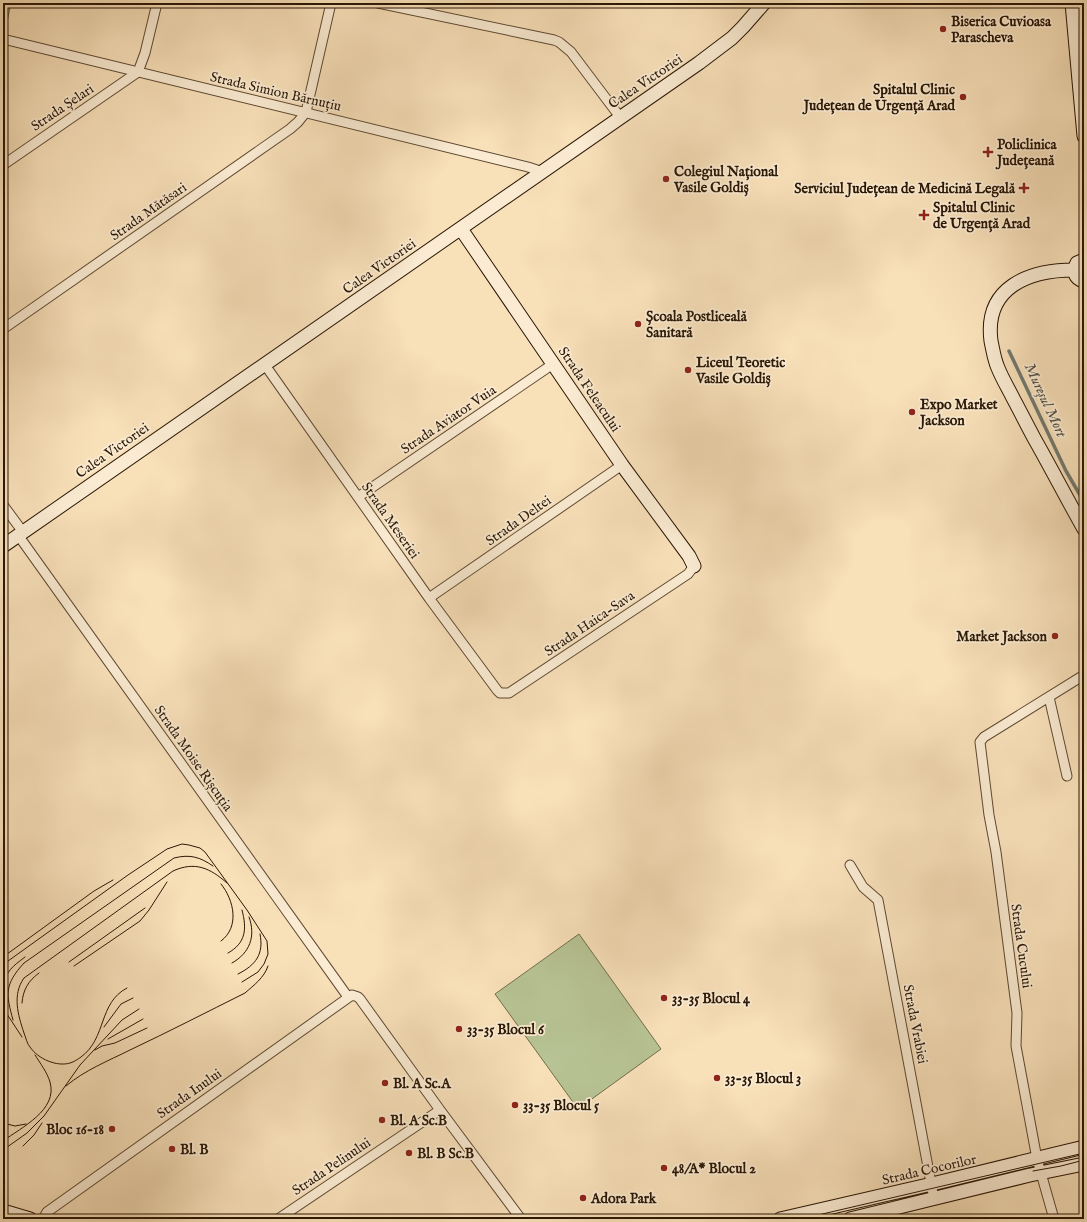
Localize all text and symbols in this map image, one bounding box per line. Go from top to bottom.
place label: Biserica Cuvioasa Parascheva [951,13,1052,47]
marker: Biserica Cuvioasa Parascheva [938,24,948,34]
street label: Calea Victoriei [605,50,686,113]
street label: Strada Simion Bărnuțiu [208,68,343,116]
street label: Strada Șelari [28,80,98,135]
place label: Spitalul Clinic Județean de Urgență Arad [802,81,956,115]
marker: Spitalul Clinic Județean de Urgență Arad [958,92,968,102]
place label: Policlinica Județeană [995,136,1058,170]
marker: Policlinica Județeană [982,146,994,158]
place label: Colegiul Național Vasile Goldiș [673,163,779,197]
marker: Colegiul Național Vasile Goldiș [661,174,671,184]
street label: Strada Mătăsari [107,179,191,245]
place label: Serviciul Județean de Medicină Legală [794,180,1016,198]
marker: Serviciul Județean de Medicină Legală [1018,182,1030,194]
place label: Spitalul Clinic de Urgență Arad [933,199,1031,233]
marker: Spitalul Clinic de Urgență Arad [918,209,930,221]
street label: Calea Victoriei [339,235,420,299]
place label: Școala Postliceală Sanitară [646,308,748,342]
marker: Școala Postliceală Sanitară [633,319,643,329]
street label: Strada Feleacului [554,343,625,436]
place label: Liceul Teoretic Vasile Goldiș [695,354,785,388]
water label: Mureșul Mort [1020,360,1072,442]
marker: Liceul Teoretic Vasile Goldiș [683,365,693,375]
street label: Strada Aviator Vuia [397,381,500,458]
place label: Expo Market Jackson [918,396,998,430]
marker: Expo Market Jackson [907,407,917,417]
street label: Calea Victoriei [72,419,153,483]
street label: Strada Meseriei [357,479,423,563]
street label: Strada Deltei [482,491,555,550]
street label: Strada Haica-Sava [541,586,639,661]
place label: Market Jackson [956,628,1048,646]
marker: Market Jackson [1050,631,1060,641]
street label: Strada Moise Rișcuția [150,702,237,816]
street label: Strada Cucului [1006,903,1036,990]
street label: Strada Vrabiei [898,983,932,1066]
place label: 33-35 Blocul 4 [672,990,751,1008]
marker: 33-35 Blocul 4 [659,993,669,1003]
place label: 33-35 Blocul 6 [467,1021,545,1039]
marker: 33-35 Blocul 6 [454,1024,464,1034]
street label: Strada Inului [154,1065,226,1123]
place label: 33-35 Blocul 3 [725,1070,801,1088]
marker: 33-35 Blocul 3 [712,1073,722,1083]
place label: Bl. A Sc.A [393,1075,452,1093]
marker: Bl. A Sc.A [380,1078,390,1088]
place label: 33-35 Blocul 5 [523,1097,599,1115]
marker: 33-35 Blocul 5 [510,1100,520,1110]
place label: Bl. A Sc.B [390,1112,447,1130]
marker: Bl. A Sc.B [377,1115,387,1125]
place label: Bloc 16-18 [46,1121,104,1139]
marker: Bloc 16-18 [107,1124,117,1134]
street label: Strada Pelinului [289,1134,375,1200]
place label: Bl. B [180,1141,208,1159]
marker: Bl. B [167,1144,177,1154]
place label: Bl. B Sc.B [417,1145,474,1163]
marker: Bl. B Sc.B [404,1148,414,1158]
street label: Strada Cocorilor [880,1150,978,1190]
place label: 48/A* Blocul 2 [672,1160,756,1178]
marker: 48/A* Blocul 2 [659,1163,669,1173]
place label: Adora Park [590,1190,657,1208]
marker: Adora Park [578,1193,588,1203]

